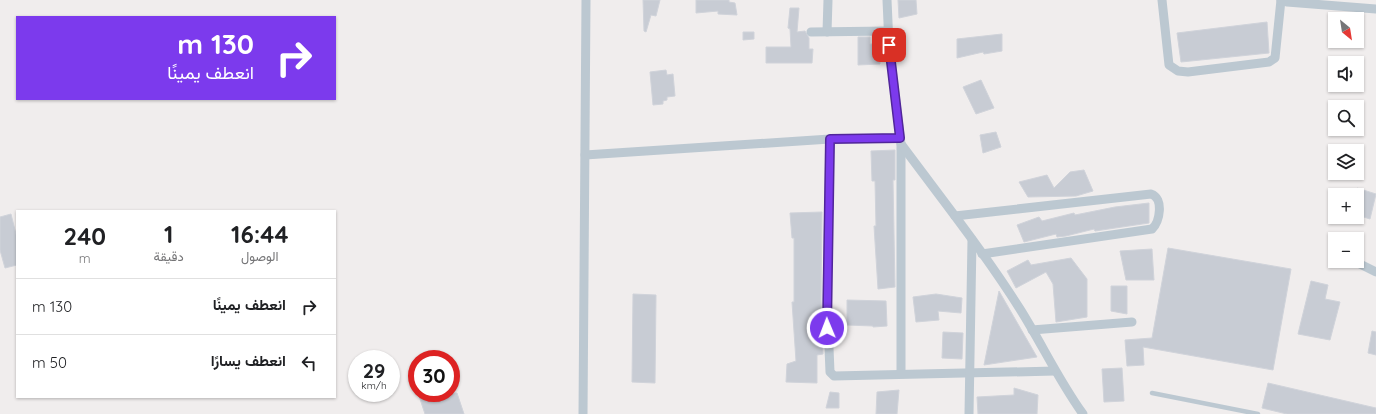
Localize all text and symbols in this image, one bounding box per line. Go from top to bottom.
north arrow [1328,12,1364,48]
map controls [1328,12,1364,268]
text: 130 m [177,26,254,61]
pin [872,28,906,62]
icon: right [268,32,320,84]
icon: arrive [878,34,900,56]
button: sound [1328,56,1364,92]
text: انعطف يمينًا [167,61,254,84]
button: search [1328,100,1364,136]
button: layers [1328,144,1364,180]
button: + [1328,188,1364,224]
text: 1 [164,219,173,249]
text: 16:44 [231,219,289,249]
text: 240 [64,221,106,251]
button: − [1328,232,1364,268]
text: دقيقة [154,248,184,264]
text: الوصول [241,248,279,264]
text: m [79,250,91,266]
text: انعطف يمينًا [213,295,286,314]
icon: right [298,296,320,318]
text: 130 m [32,297,72,316]
position arrow [806,307,848,349]
speed limit sign: 30 [408,350,460,402]
text: انعطف يسارًا [211,351,286,370]
icon: left [298,352,320,374]
text: 50 m [32,353,67,372]
text: 29 [363,358,385,383]
text: km/h [361,379,387,392]

